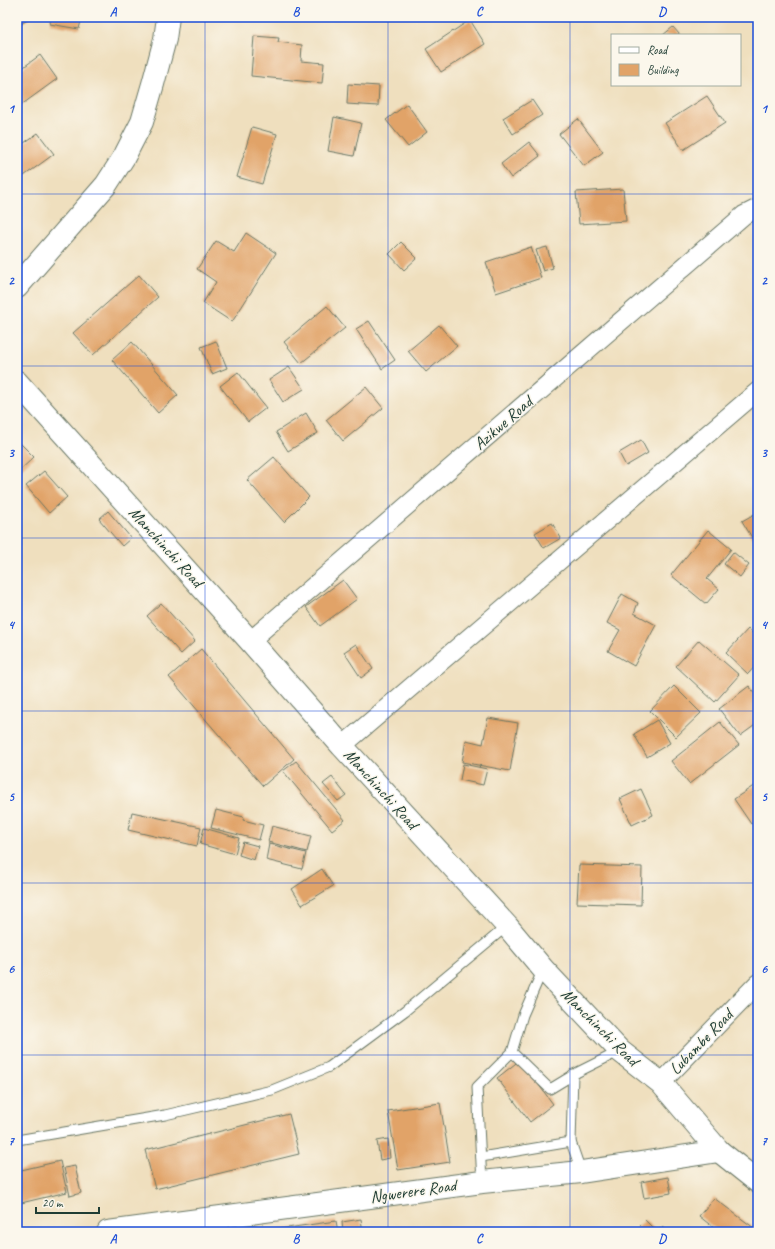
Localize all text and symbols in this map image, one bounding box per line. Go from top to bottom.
text: A [110,4,118,20]
text: B [293,4,301,20]
text: C [476,4,484,20]
text: D [658,4,667,20]
legend [611,34,741,86]
text: Road [647,42,669,58]
text: Building [647,62,679,78]
text: 1 [8,101,16,117]
text: 1 [761,101,769,117]
text: 2 [8,273,15,289]
text: 2 [761,273,768,289]
street label: Azikwe Road [469,390,539,454]
text: 3 [8,445,15,461]
text: 3 [761,445,768,461]
street label: Manchinchi Road [124,502,209,593]
text: 4 [8,617,16,633]
text: 4 [761,617,769,633]
street label: Manchinchi Road [339,744,424,835]
text: 5 [8,789,15,805]
text: 5 [761,789,768,805]
text: 6 [8,961,15,977]
text: 6 [761,961,768,977]
street label: Manchinchi Road [557,984,645,1072]
street label: Lubambe Road [665,1003,739,1079]
text: 7 [8,1133,15,1149]
text: 7 [761,1133,768,1149]
street label: Ngwerere Road [369,1174,461,1207]
scale bar [36,1189,99,1215]
text: 20 m [42,1195,64,1211]
text: A [110,1231,118,1247]
text: B [293,1231,301,1247]
text: C [476,1231,484,1247]
text: D [658,1231,667,1247]

